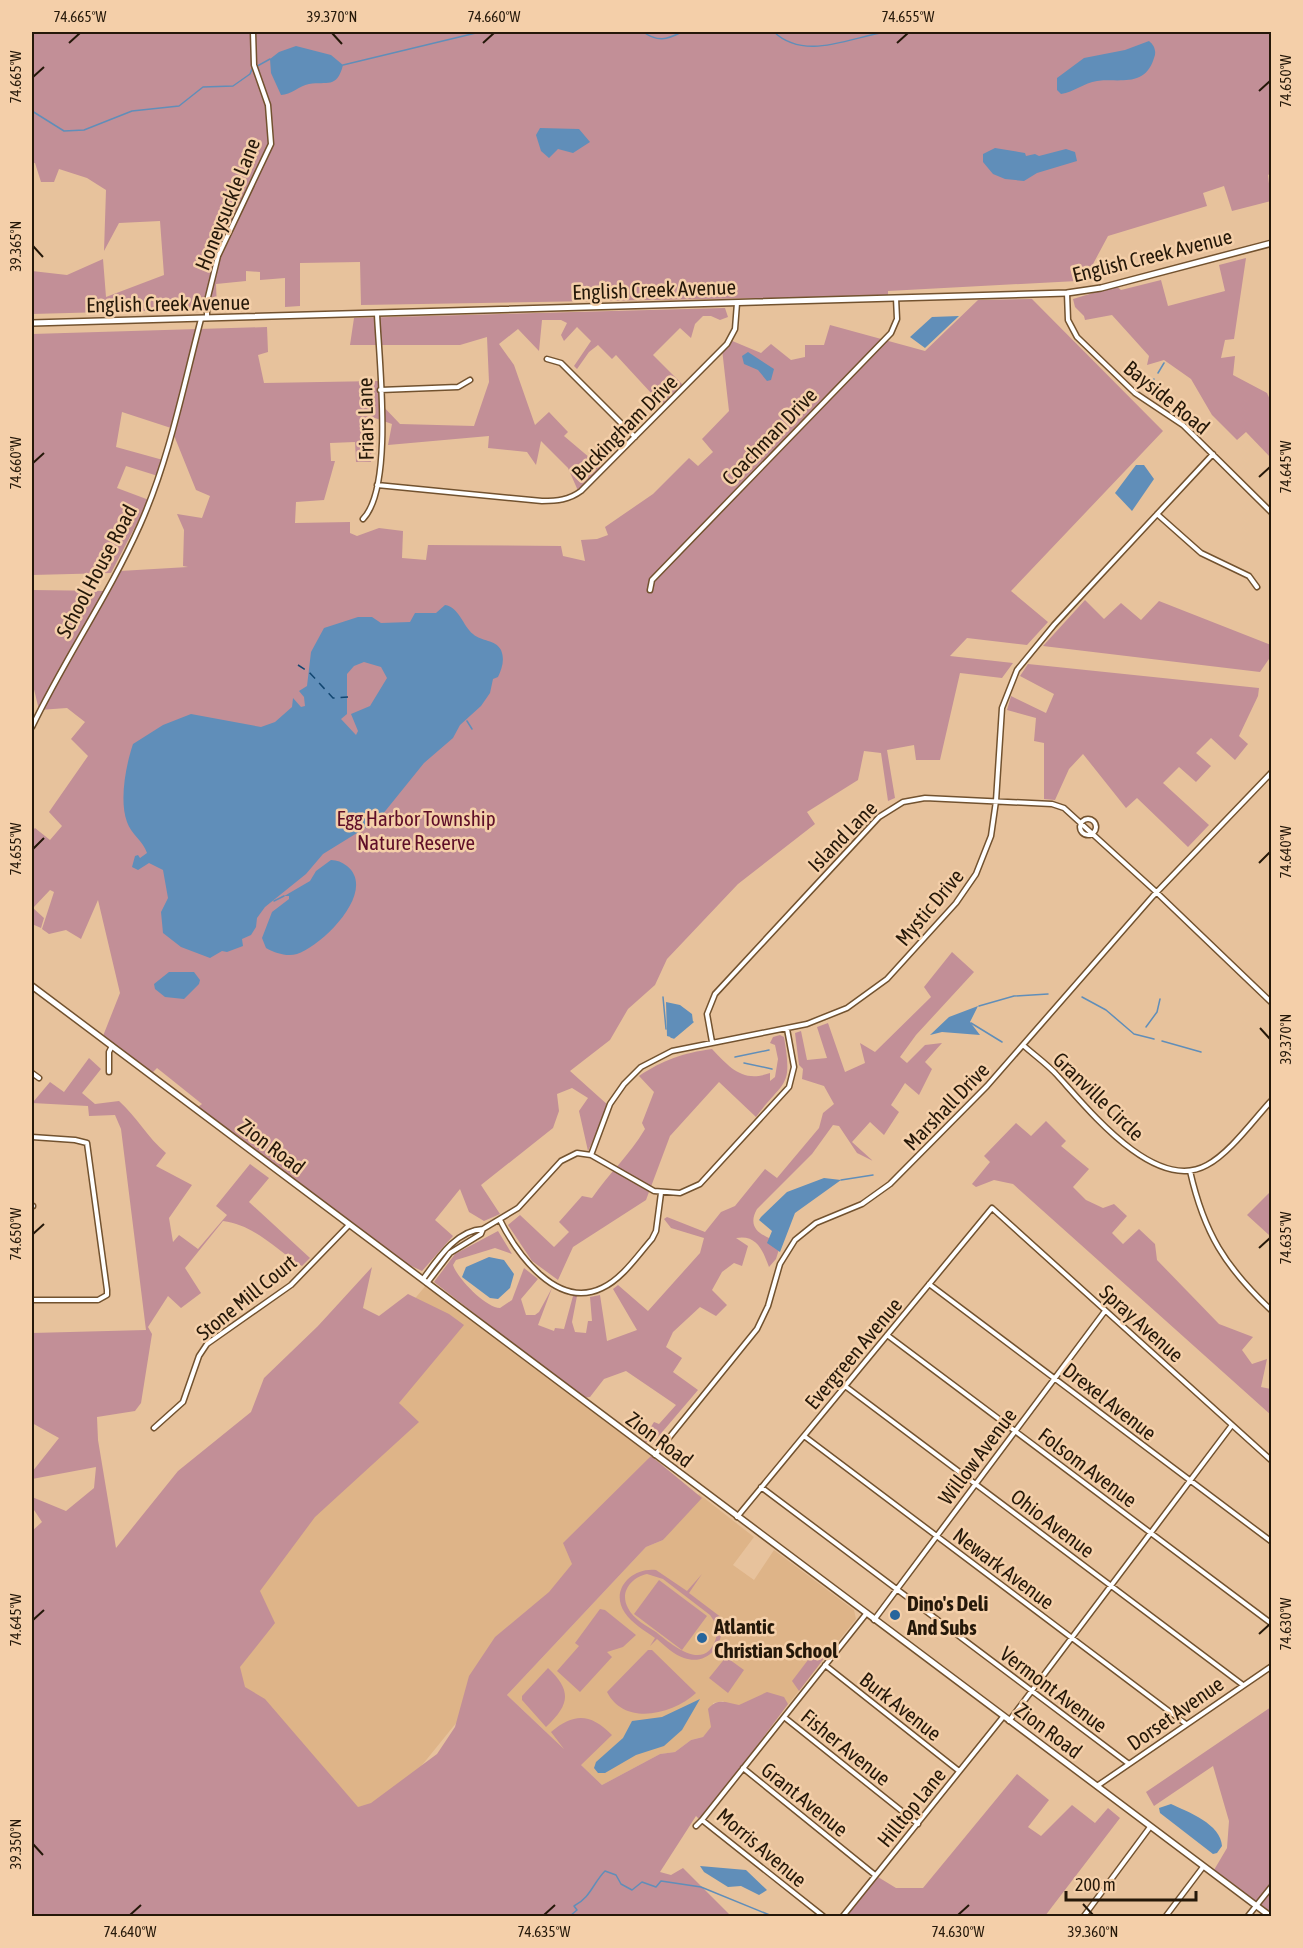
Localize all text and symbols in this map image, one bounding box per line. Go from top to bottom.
text: 74.665°W [54,8,107,25]
text: 39.370°N [307,8,357,25]
text: 74.660°W [468,8,521,25]
text: 74.655°W [882,8,935,25]
text: 74.665°W [7,50,24,103]
text: 74.650°W [1277,54,1294,107]
street label: Honeysuckle Lane [190,135,264,273]
text: 39.365°N [7,221,24,271]
street label: English Creek Avenue [1070,224,1234,286]
street label: English Creek Avenue [572,274,736,304]
street label: English Creek Avenue [86,290,250,316]
street label: Bayside Road [1119,355,1215,439]
street label: Buckingham Drive [566,369,682,485]
street label: Friars Lane [352,377,378,461]
street label: Coachman Drive [717,382,821,490]
text: 74.660°W [7,436,24,489]
text: 74.645°W [1277,440,1294,493]
street label: School House Road [51,500,141,642]
street label: Island Lane [803,796,881,876]
park label: Egg Harbor Township Nature Reserve [336,806,496,854]
text: 74.655°W [7,822,24,875]
text: 74.640°W [1277,825,1294,878]
street label: Mystic Drive [890,864,968,950]
text: 39.370°N [1277,1014,1294,1064]
street label: Granville Circle [1049,1047,1149,1145]
street label: Marshall Drive [898,1057,994,1155]
street label: Zion Road [234,1113,310,1179]
text: 74.650°W [7,1207,24,1260]
text: 74.635°W [1277,1211,1294,1264]
street label: Stone Mill Court [191,1249,301,1345]
street label: Spray Avenue [1095,1279,1189,1367]
street label: Evergreen Avenue [799,1292,907,1414]
street label: Drexel Avenue [1059,1357,1161,1445]
street label: Willow Avenue [933,1403,1021,1509]
street label: Zion Road [622,1406,698,1472]
street label: Folsom Avenue [1034,1422,1142,1512]
street label: Ohio Avenue [1007,1484,1099,1562]
street label: Newark Avenue [949,1522,1059,1614]
place label: Dino's Deli And Subs [906,1591,988,1639]
text: 74.645°W [7,1593,24,1646]
text: 74.630°W [1277,1597,1294,1650]
marker: Dino's Deli And Subs [888,1608,902,1622]
place label: Atlantic Christian School [713,1614,838,1662]
marker: Atlantic Christian School [695,1631,709,1645]
street label: Vermont Avenue [996,1641,1112,1737]
street label: Burk Avenue [856,1667,946,1745]
street label: Dorset Avenue [1122,1671,1228,1755]
street label: Zion Road [1011,1697,1087,1763]
street label: Fisher Avenue [797,1704,895,1790]
street label: Grant Avenue [757,1757,853,1841]
street label: Hilltop Lane [872,1763,950,1851]
street label: Morris Avenue [712,1803,812,1891]
text: 39.350°N [7,1819,24,1869]
scale bar [1066,1864,1196,1902]
text: 200 m [1075,1874,1116,1895]
text: 74.640°W [104,1923,157,1940]
text: 74.635°W [518,1923,571,1940]
text: 74.630°W [932,1923,985,1940]
text: 39.360°N [1068,1923,1118,1940]

